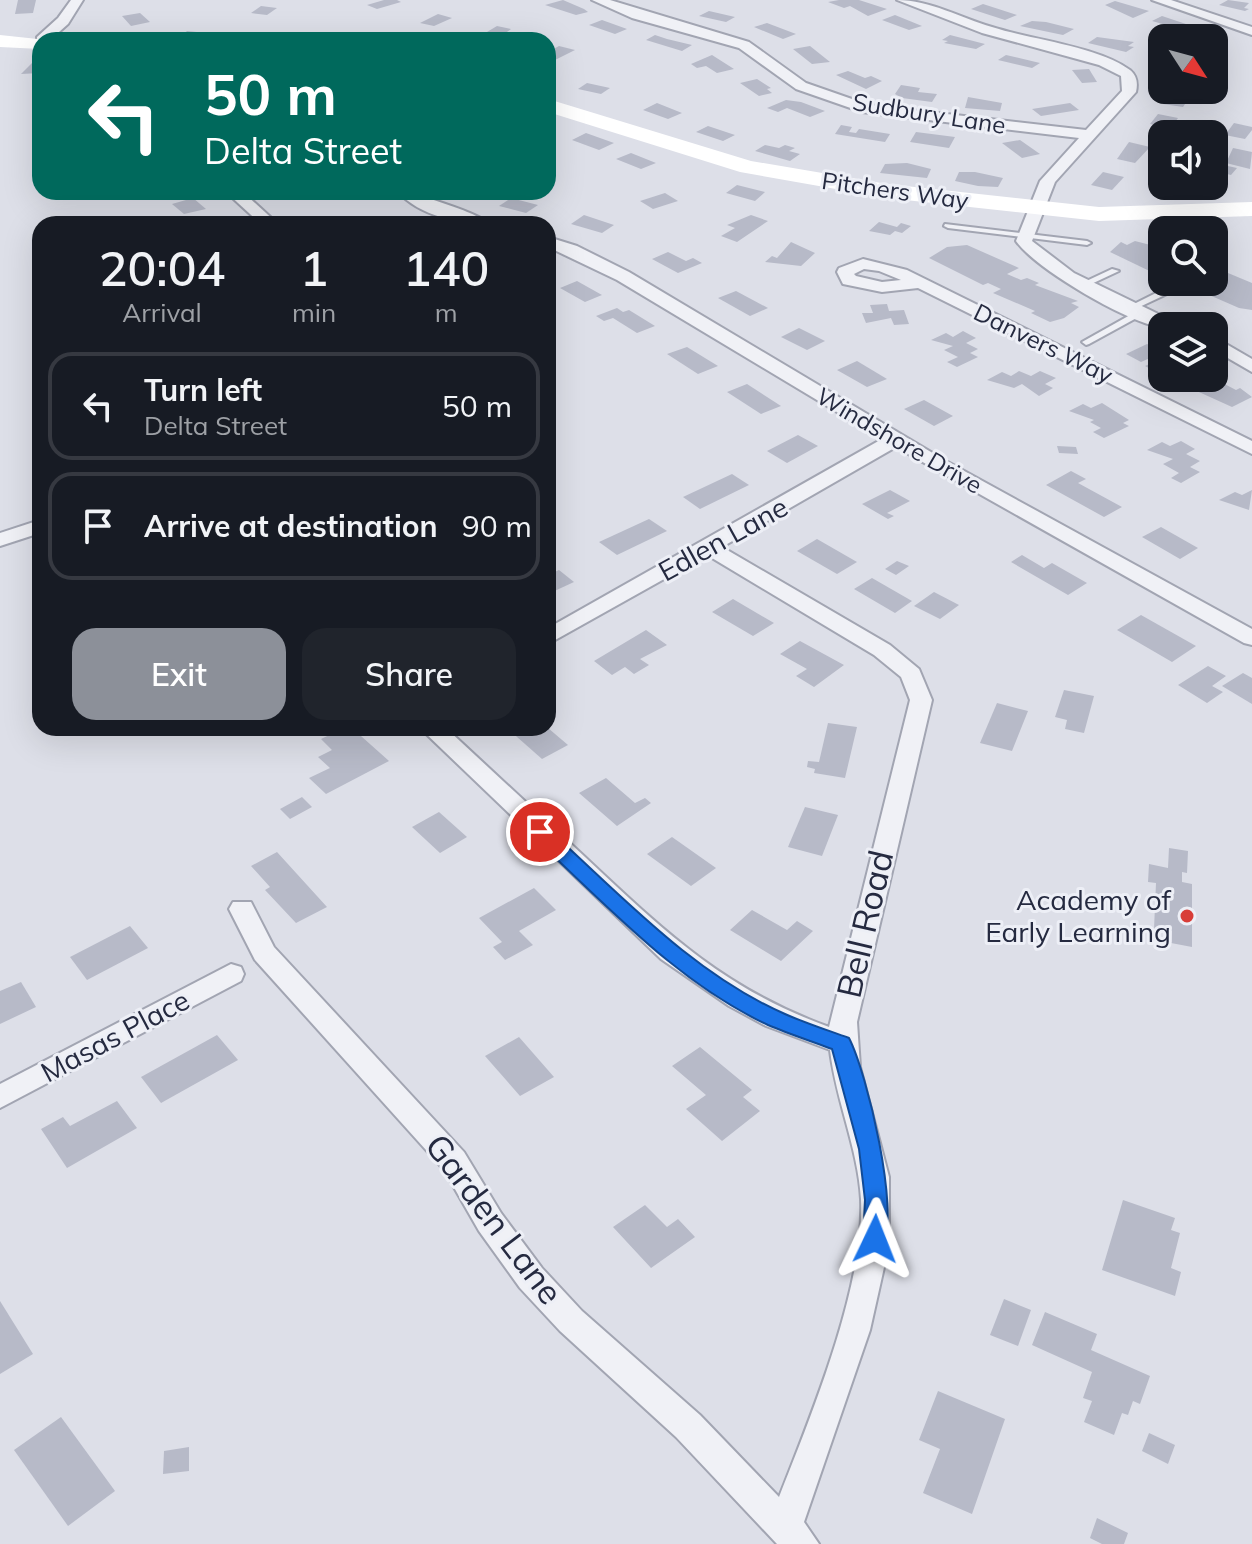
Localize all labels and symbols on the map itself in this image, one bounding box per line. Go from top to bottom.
north arrow [1148,24,1228,104]
street label: Sudbury Lane [851,86,1008,140]
street label: Pitchers Way [820,165,971,215]
street label: Danvers Way [969,297,1118,390]
street label: Windshore Drive [811,381,988,500]
street label: Edlen Lane [652,489,794,588]
pin [506,798,574,866]
street label: Bell Road [827,846,902,1002]
place label: Academy of Early Learning [985,882,1172,949]
marker: Academy of Early Learning [1178,907,1196,925]
street label: Masas Place [34,982,195,1089]
street label: Garden Lane [416,1125,572,1312]
position arrow [833,1197,917,1281]

